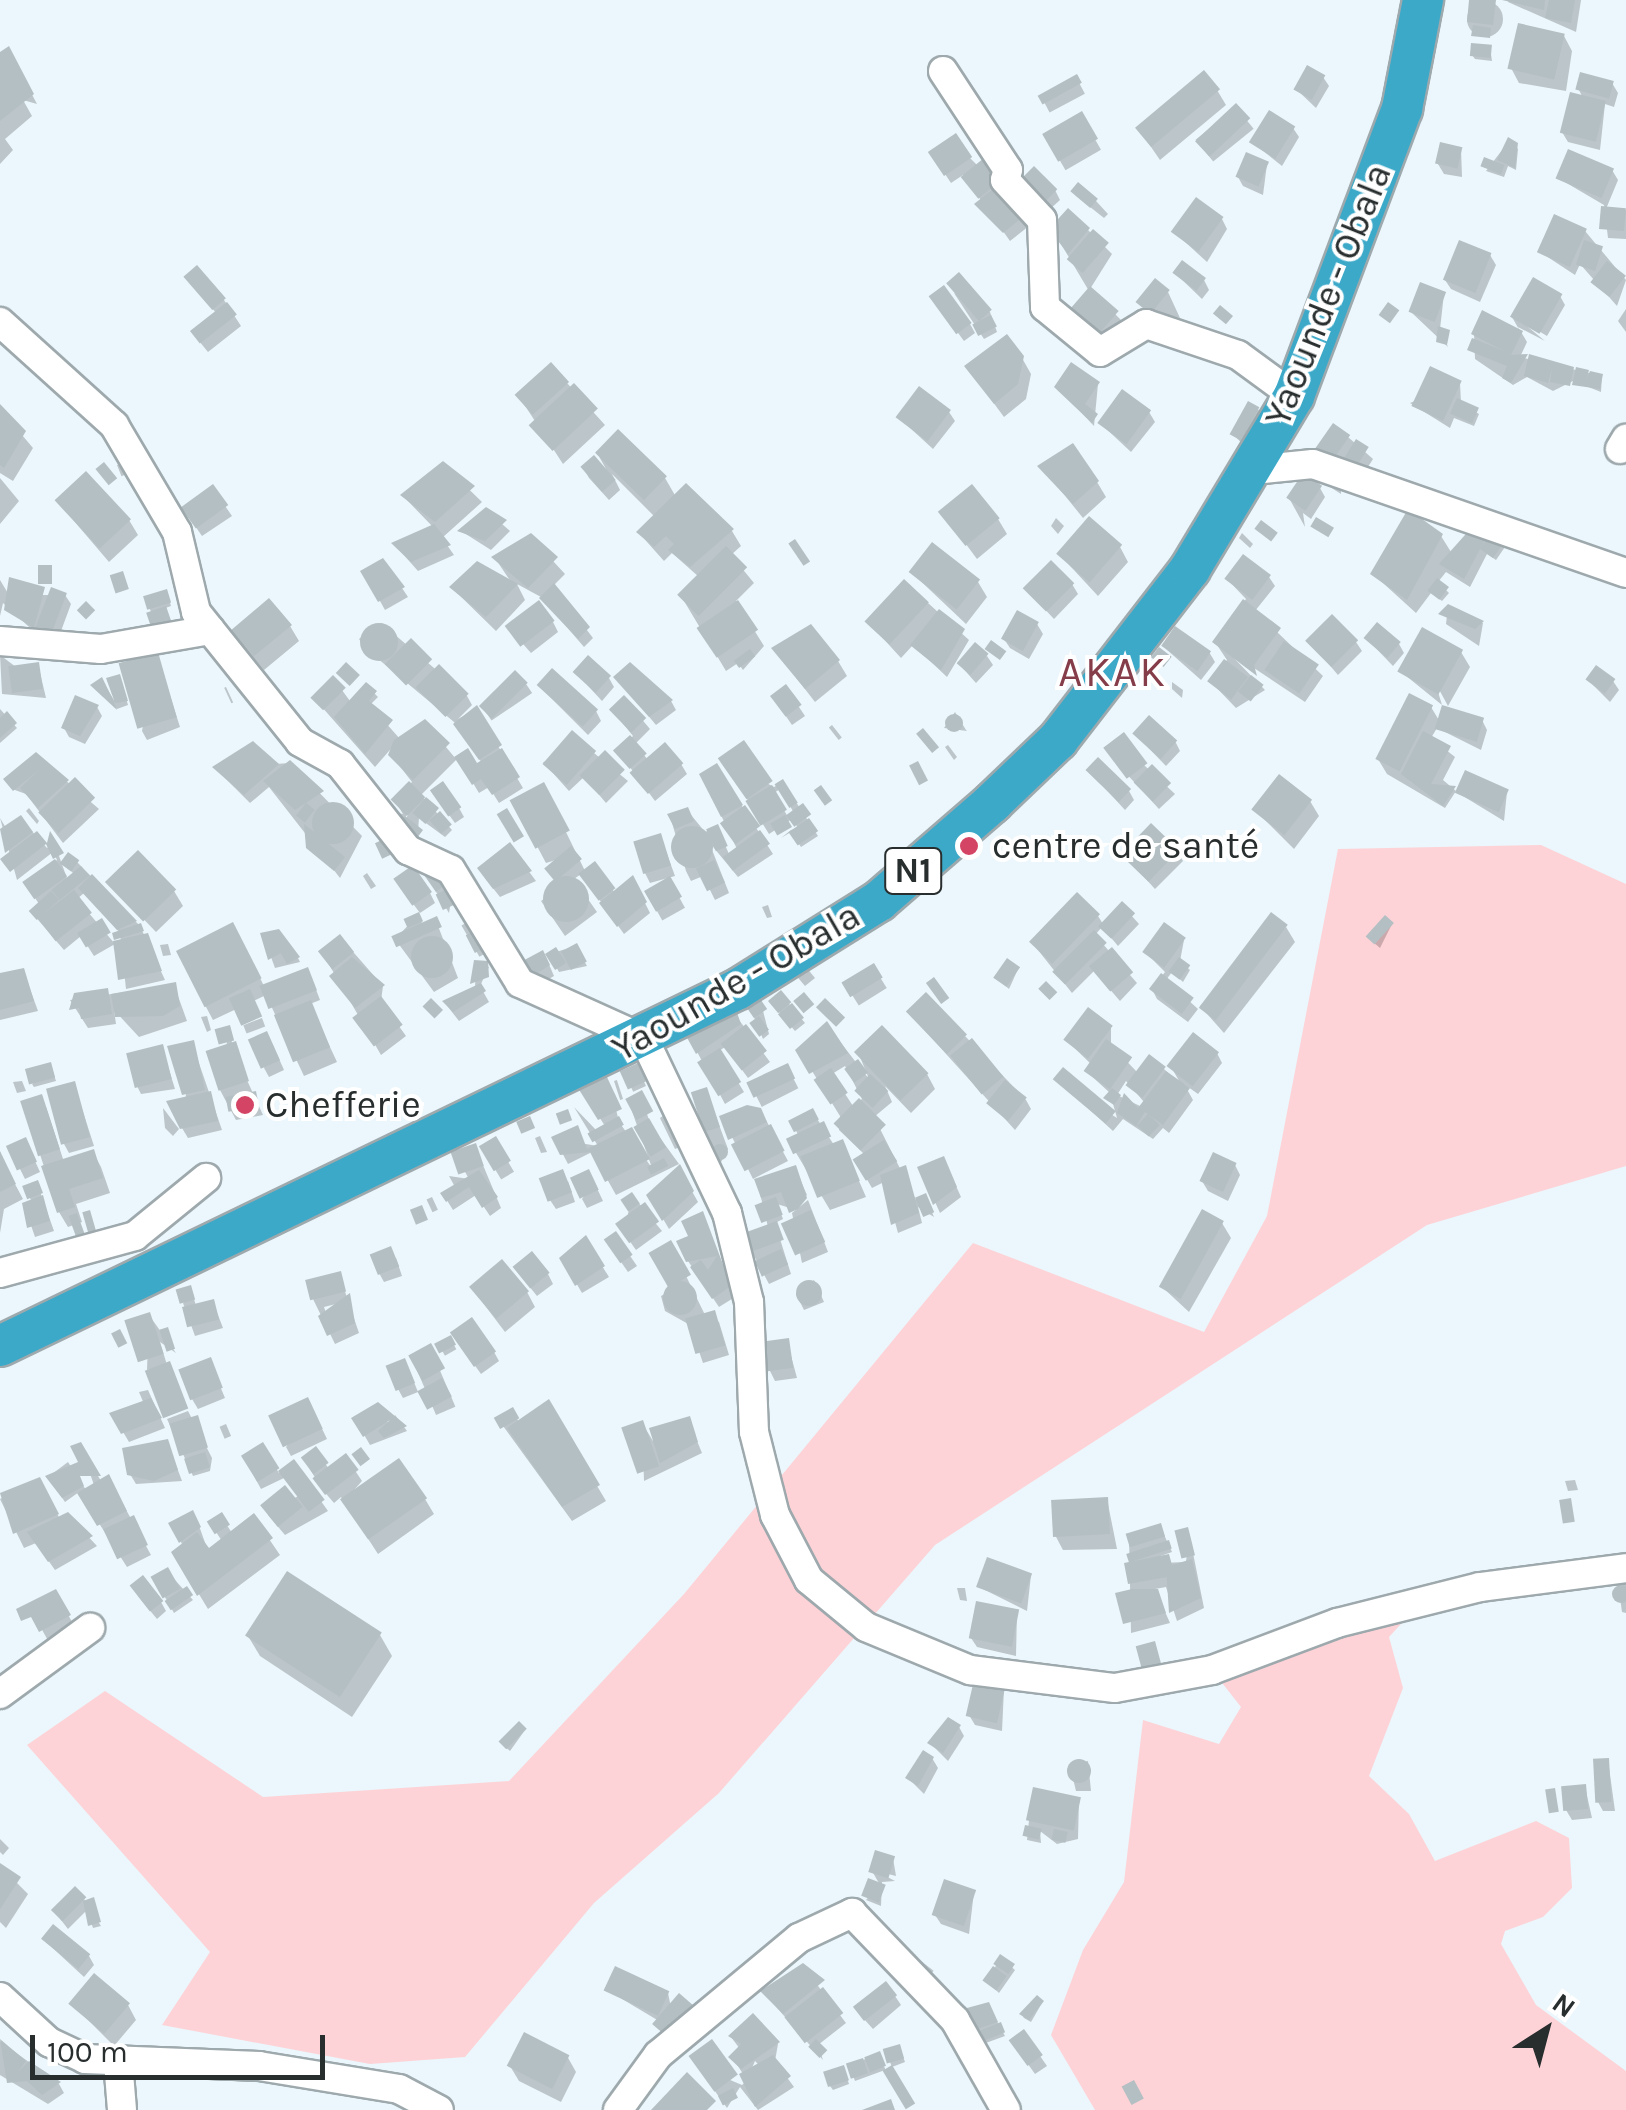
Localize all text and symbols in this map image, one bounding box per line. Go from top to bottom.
street label: Yaounde - Obala [1255,157,1401,433]
district label: AKAK [1058,647,1168,697]
place label: centre de santé [992,823,1259,869]
marker: centre de santé [956,833,982,859]
road number: N1 [883,841,943,901]
street label: Yaounde - Obala [604,893,868,1071]
place label: Chefferie [265,1082,421,1128]
marker: Chefferie [234,1094,256,1116]
north arrow [1496,1980,1596,2080]
text: N [1546,1986,1582,2025]
scale bar [35,2015,330,2077]
text: 100 m [47,2034,128,2070]

